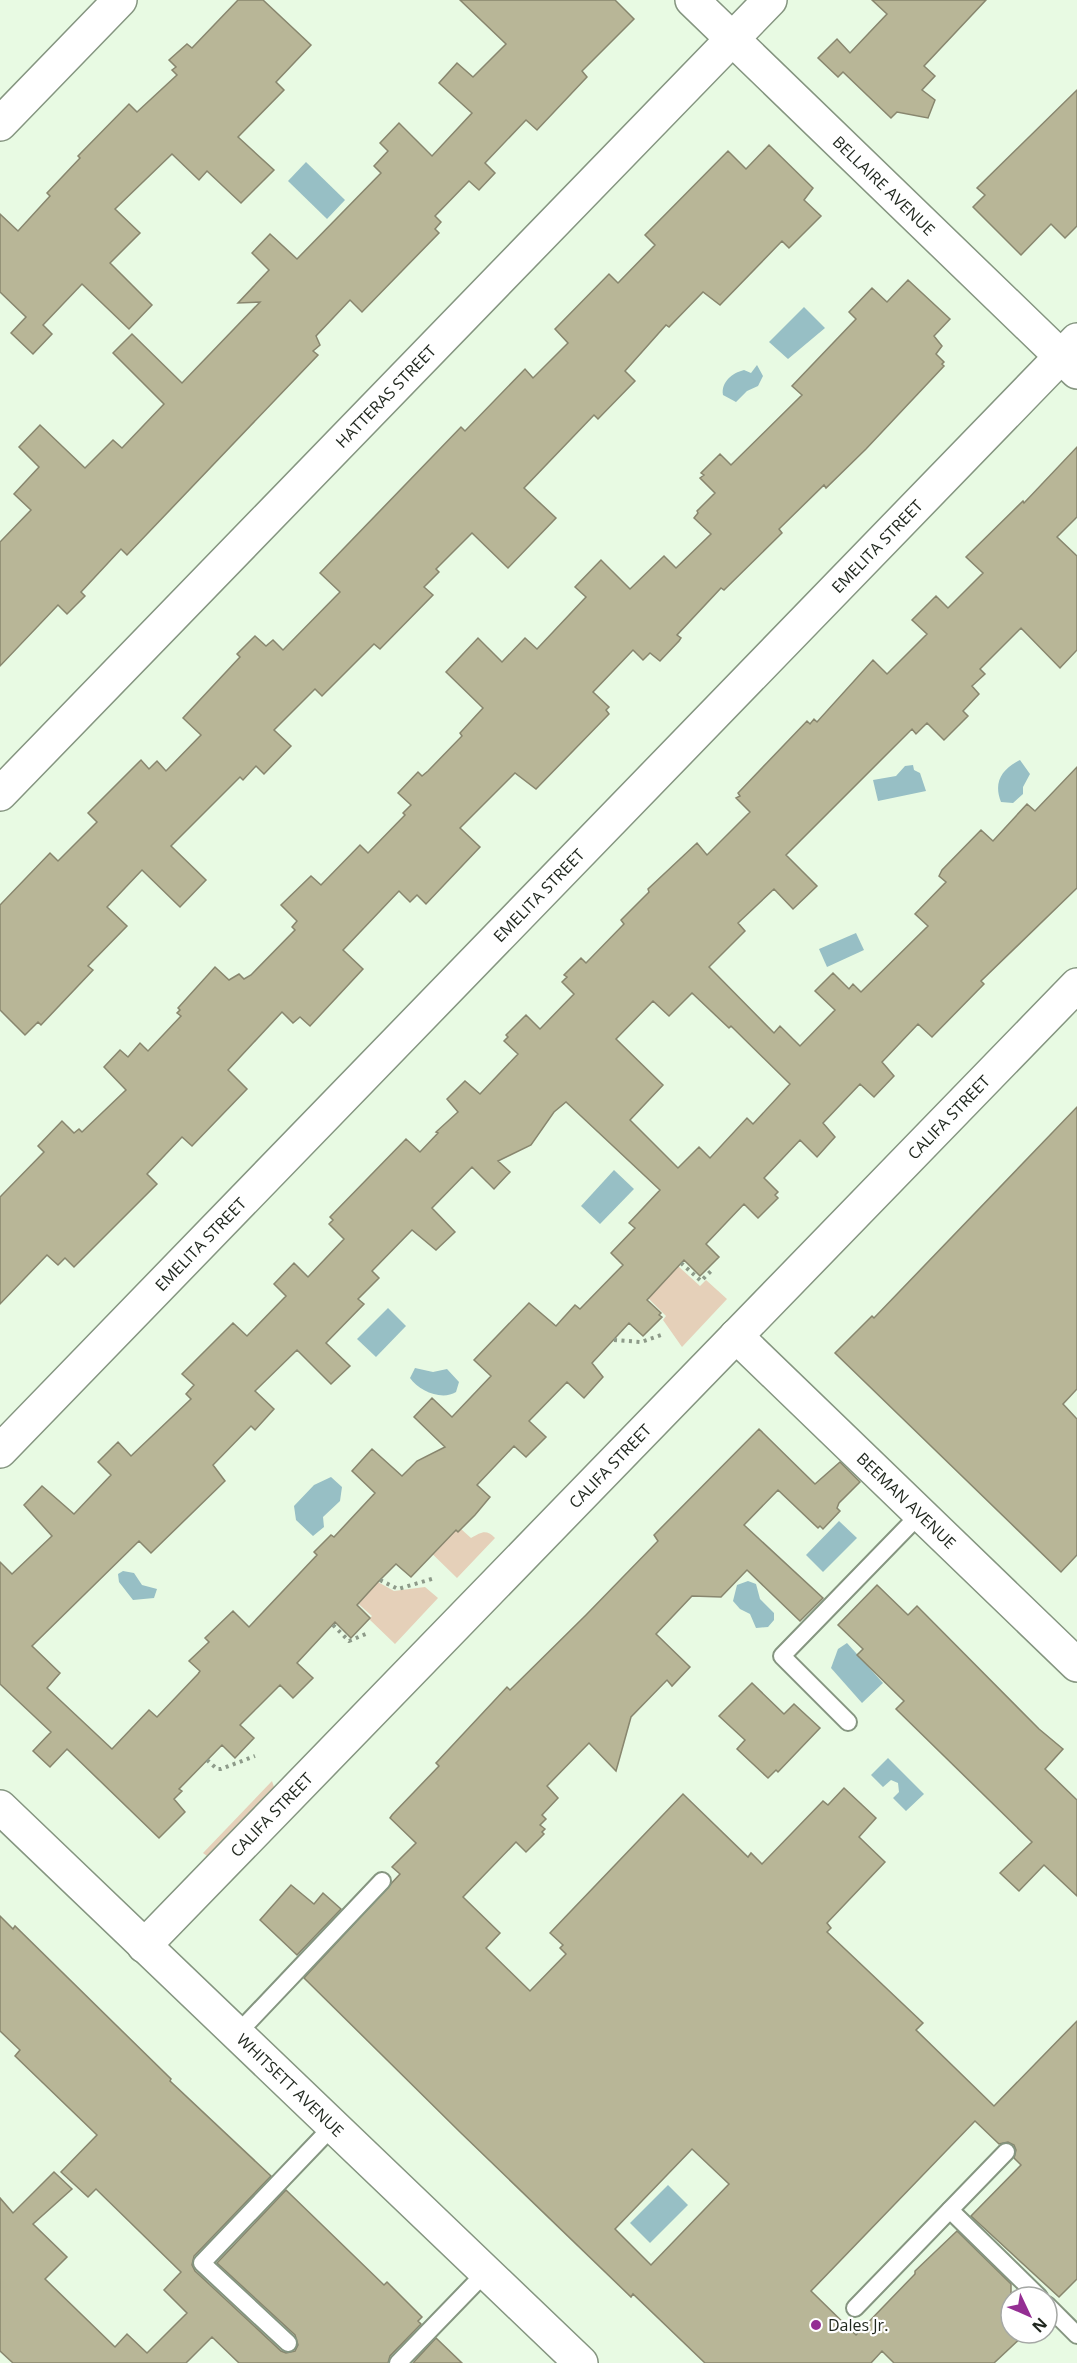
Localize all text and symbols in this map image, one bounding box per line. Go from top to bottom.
street label: BELLAIRE AVENUE [828,131,940,240]
street label: HATTERAS STREET [331,340,441,453]
street label: EMELITA STREET [827,495,928,598]
street label: EMELITA STREET [488,844,589,947]
street label: CALIFA STREET [902,1070,995,1164]
street label: EMELITA STREET [150,1193,251,1296]
street label: CALIFA STREET [564,1419,656,1513]
street label: BEEMAN AVENUE [852,1448,961,1554]
street label: CALIFA STREET [225,1768,318,1862]
street label: WHITSETT AVENUE [232,2028,349,2141]
north arrow [999,2285,1059,2345]
text: N [1027,2313,1052,2338]
place label: Dales Jr. [828,2314,888,2336]
marker: Dales Jr. [809,2318,823,2332]

